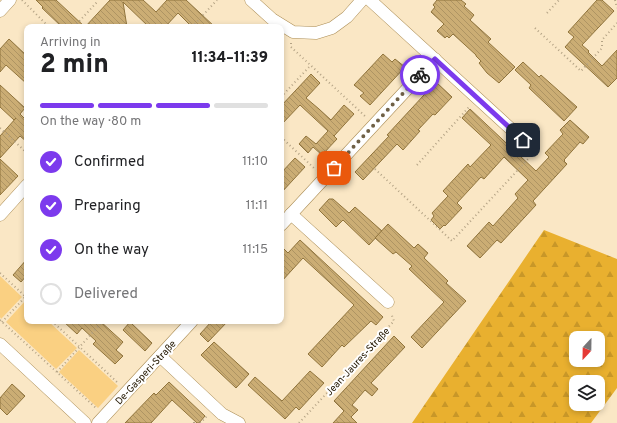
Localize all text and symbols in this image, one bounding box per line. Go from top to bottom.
text: Arriving in [40,35,101,51]
text: 2 min [40,49,109,82]
text: 11:34–11:39 [191,49,268,68]
courier [400,55,440,95]
icon: bike [409,64,431,86]
text: On the way · 80 m [40,114,141,130]
pin [506,123,540,157]
icon: home [512,129,534,151]
icon: check [40,151,62,173]
pin [317,151,351,185]
text: Confirmed [74,153,145,172]
text: 11:10 [242,154,268,170]
icon: bag [323,157,345,179]
icon: check [40,195,62,217]
text: Preparing [74,197,141,216]
text: 11:11 [246,198,268,214]
icon: check [40,239,62,261]
text: On the way [74,241,149,260]
text: 11:15 [242,242,268,258]
text: Delivered [74,285,138,304]
street label: Jean-Jaures-Straße [323,325,393,399]
north arrow [569,331,605,367]
map controls [569,331,605,411]
street label: De-Gasperi-Straße [113,338,179,408]
button: layers [569,375,605,411]

